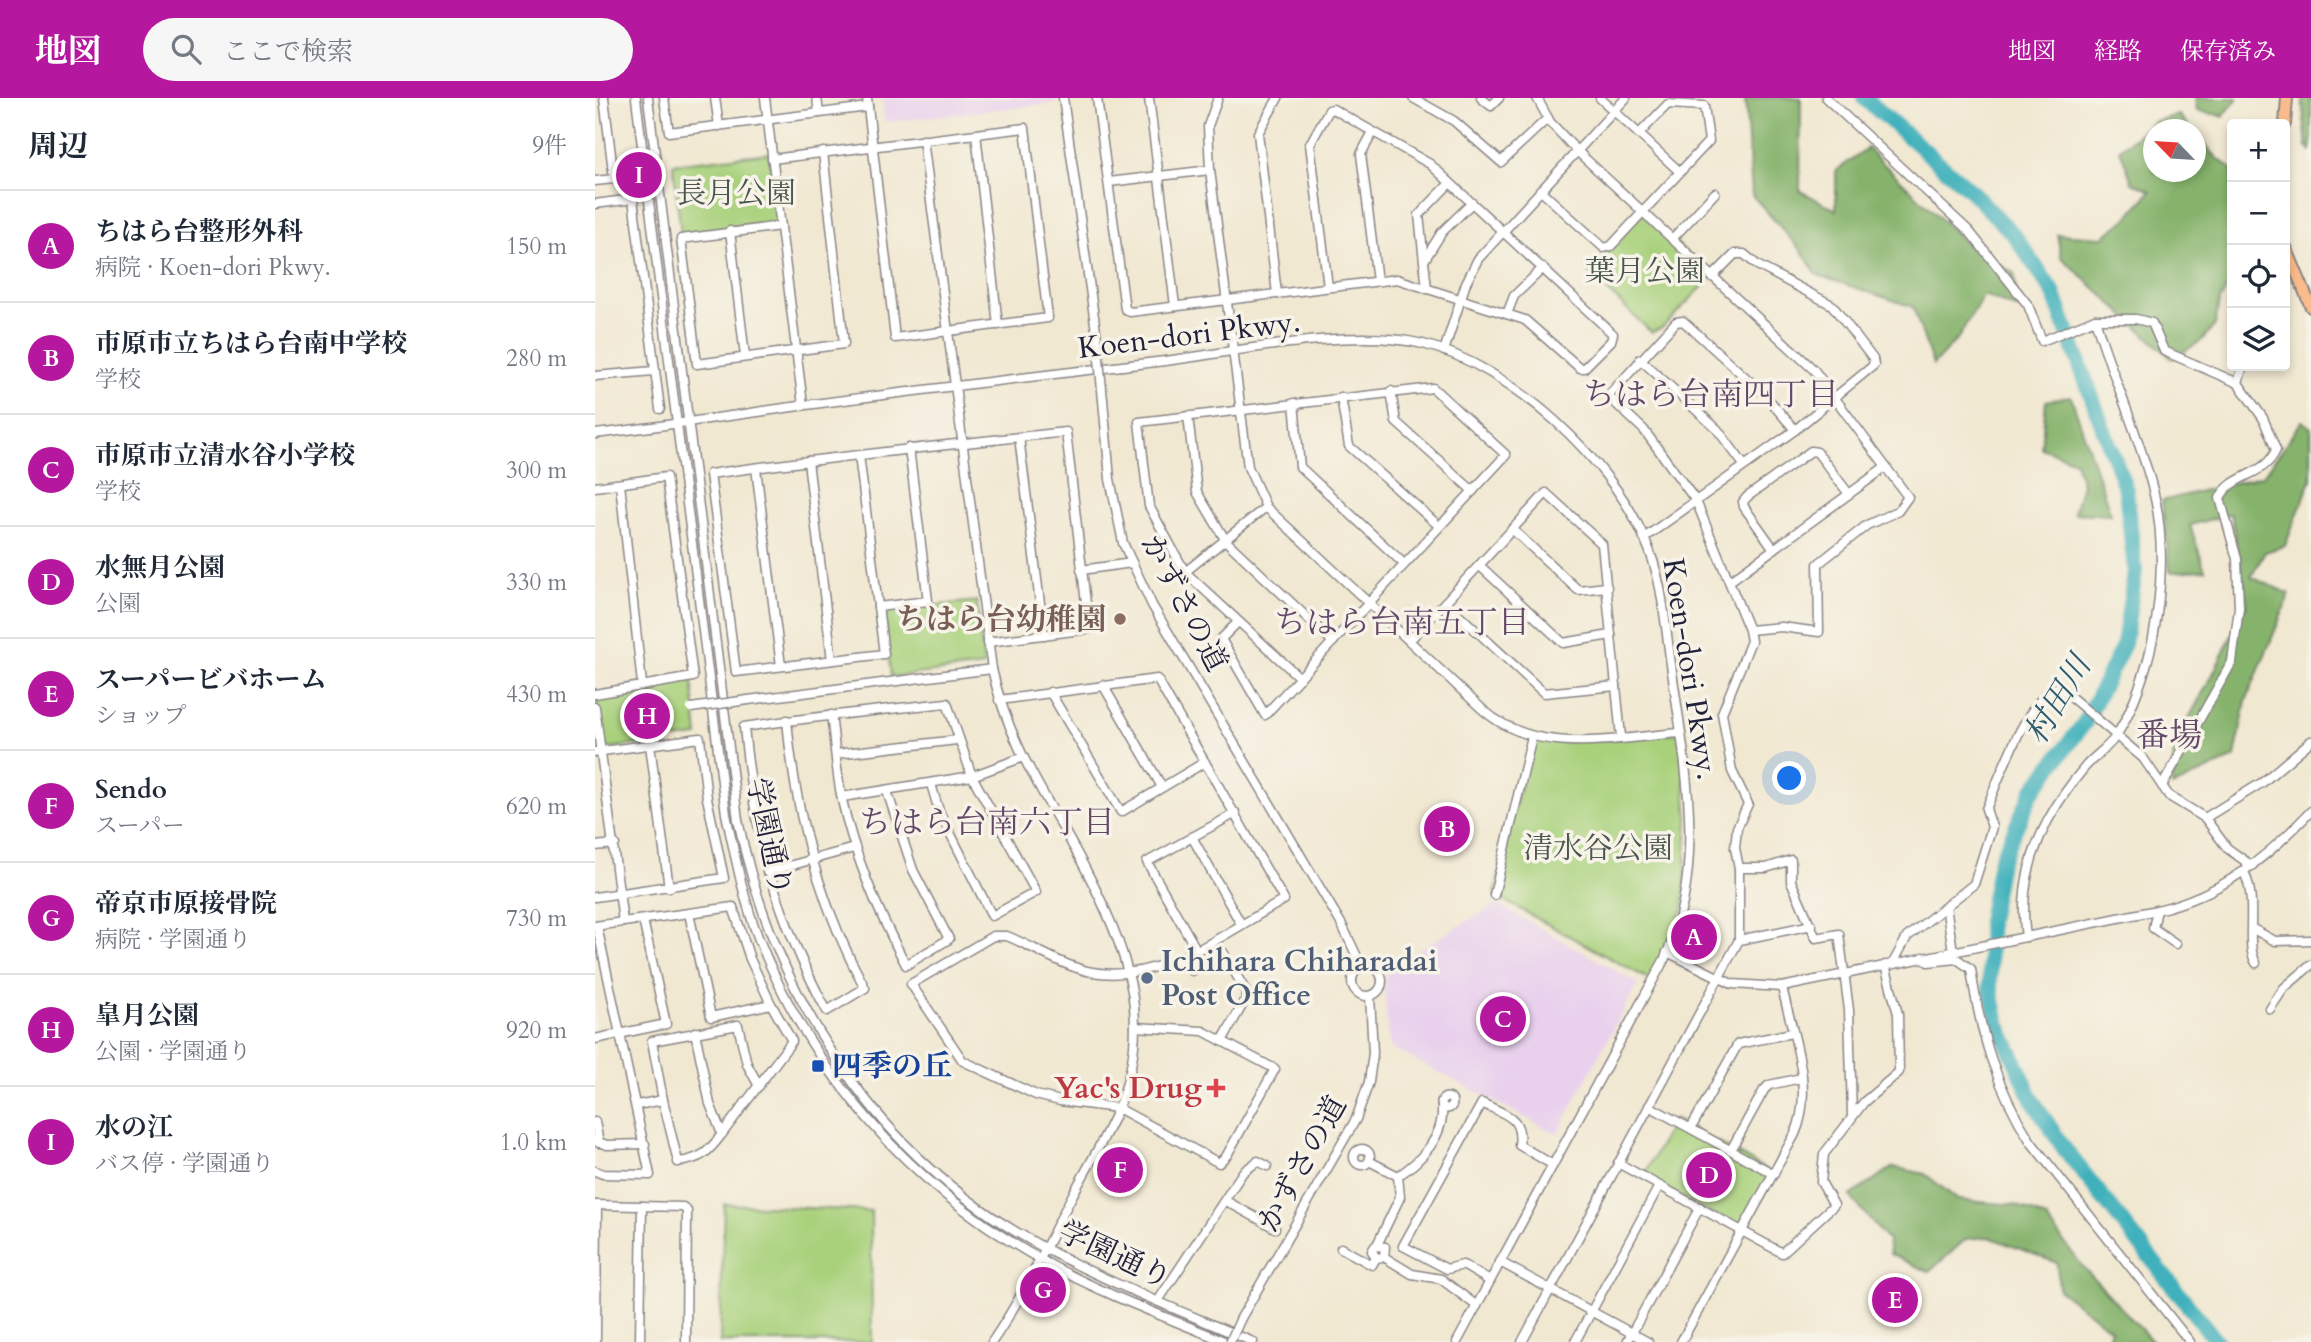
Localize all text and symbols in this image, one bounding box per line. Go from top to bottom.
search box [143,18,633,81]
text: 地図 [35,29,101,74]
icon: search [167,30,205,68]
text: ここで検索 [223,34,353,69]
text: 地図 [2008,35,2056,68]
text: 経路 [2094,35,2142,68]
text: 保存済み [2180,35,2276,68]
north arrow [2143,119,2206,182]
map controls [2227,119,2290,371]
button: + [2227,119,2290,182]
text: 周辺 [28,126,88,167]
text: 9件 [532,130,567,161]
pin: I [616,149,662,201]
park label: 長月公園 [676,173,796,214]
button: − [2227,182,2290,245]
text: ちはら台整形外科 [95,214,303,249]
text: A [42,231,60,262]
text: 150 m [506,231,567,262]
button: locate [2227,245,2290,308]
park label: 葉月公園 [1585,251,1705,292]
text: 病院 · Koen-dori Pkwy. [95,252,331,283]
street label: Koen-dori Pkwy. [1076,301,1302,369]
button: layers [2227,308,2290,371]
text: 市原市立ちはら台南中学校 [95,326,407,361]
text: B [43,343,59,374]
text: 280 m [506,343,567,374]
text: 学校 [95,364,141,395]
district label: ちはら台南四丁目 [1583,373,1839,417]
text: 市原市立清水谷小学校 [95,438,355,473]
text: C [42,455,60,486]
text: 300 m [506,455,567,486]
text: 学校 [95,476,141,507]
street label: かずさの道 [1131,527,1237,679]
text: 水無月公園 [95,550,225,585]
street label: Koen-dori Pkwy. [1652,555,1728,783]
text: D [41,567,61,598]
text: 330 m [506,567,567,598]
text: 公園 [95,588,141,619]
place label: ちはら台幼稚園 [896,599,1106,640]
district label: ちはら台南五丁目 [1274,601,1530,645]
marker: ちはら台幼稚園 [1112,611,1128,627]
water label: 村田川 [2014,645,2103,752]
text: スーパービバホーム [95,662,326,697]
text: E [44,679,58,710]
text: 430 m [506,679,567,710]
pin: H [624,690,670,742]
text: ショップ [95,700,187,731]
district label: 番場 [2136,713,2202,758]
your location [1772,761,1806,795]
text: Sendo [95,772,167,807]
street label: 学園通り [736,774,802,900]
text: F [44,791,58,822]
text: 620 m [506,791,567,822]
district label: ちはら台南六丁目 [859,801,1115,845]
pin: B [1424,803,1470,855]
text: スーパー [95,810,185,841]
park label: 清水谷公園 [1523,828,1673,869]
text: 帝京市原接骨院 [95,886,277,921]
text: G [42,903,60,934]
text: 730 m [506,903,567,934]
pin: A [1671,911,1717,963]
text: 病院 · 学園通り [95,924,251,955]
place label: Ichihara Chiharadai Post Office [1161,941,1437,1016]
marker: Ichihara Chiharadai Post Office [1139,970,1155,986]
pin: C [1480,993,1526,1045]
text: 皐月公園 [95,998,199,1033]
text: H [41,1015,61,1046]
text: 920 m [506,1015,567,1046]
text: 公園 · 学園通り [95,1036,251,1067]
place label: 四季の丘 [832,1046,952,1087]
marker: 四季の丘 [810,1058,826,1074]
place label: Yac's Drug [1054,1068,1202,1109]
marker: Yac's Drug [1208,1080,1224,1096]
street label: かずさの道 [1248,1088,1356,1240]
text: 水の江 [95,1110,173,1145]
text: I [47,1127,55,1158]
text: 1.0 km [500,1127,567,1158]
pin: F [1097,1144,1143,1196]
text: バス停 · 学園通り [95,1148,274,1179]
pin: D [1686,1149,1732,1201]
street label: 学園通り [1052,1211,1178,1299]
pin: G [1020,1264,1066,1316]
pin: E [1872,1274,1918,1326]

